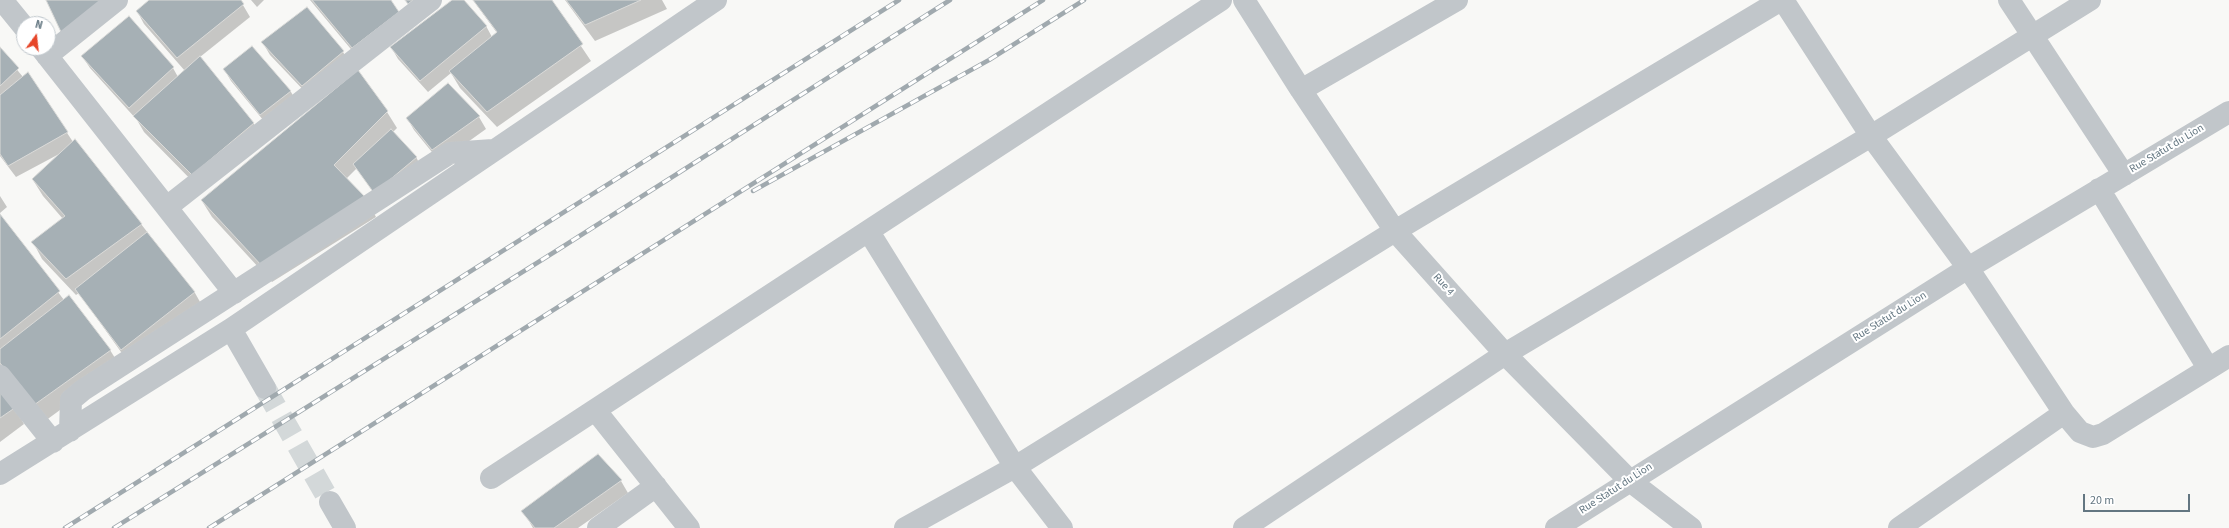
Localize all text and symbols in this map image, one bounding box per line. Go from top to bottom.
north arrow [16,16,56,56]
text: N [33,17,44,33]
street label: Rue Statut du Lion [2127,122,2207,176]
street label: Rue 4 [1430,271,1456,299]
street label: Rue Statut du Lion [1851,289,1929,345]
street label: Rue Statut du Lion [1577,461,1655,517]
scale bar [2085,486,2192,512]
text: 20 m [2090,492,2114,509]

